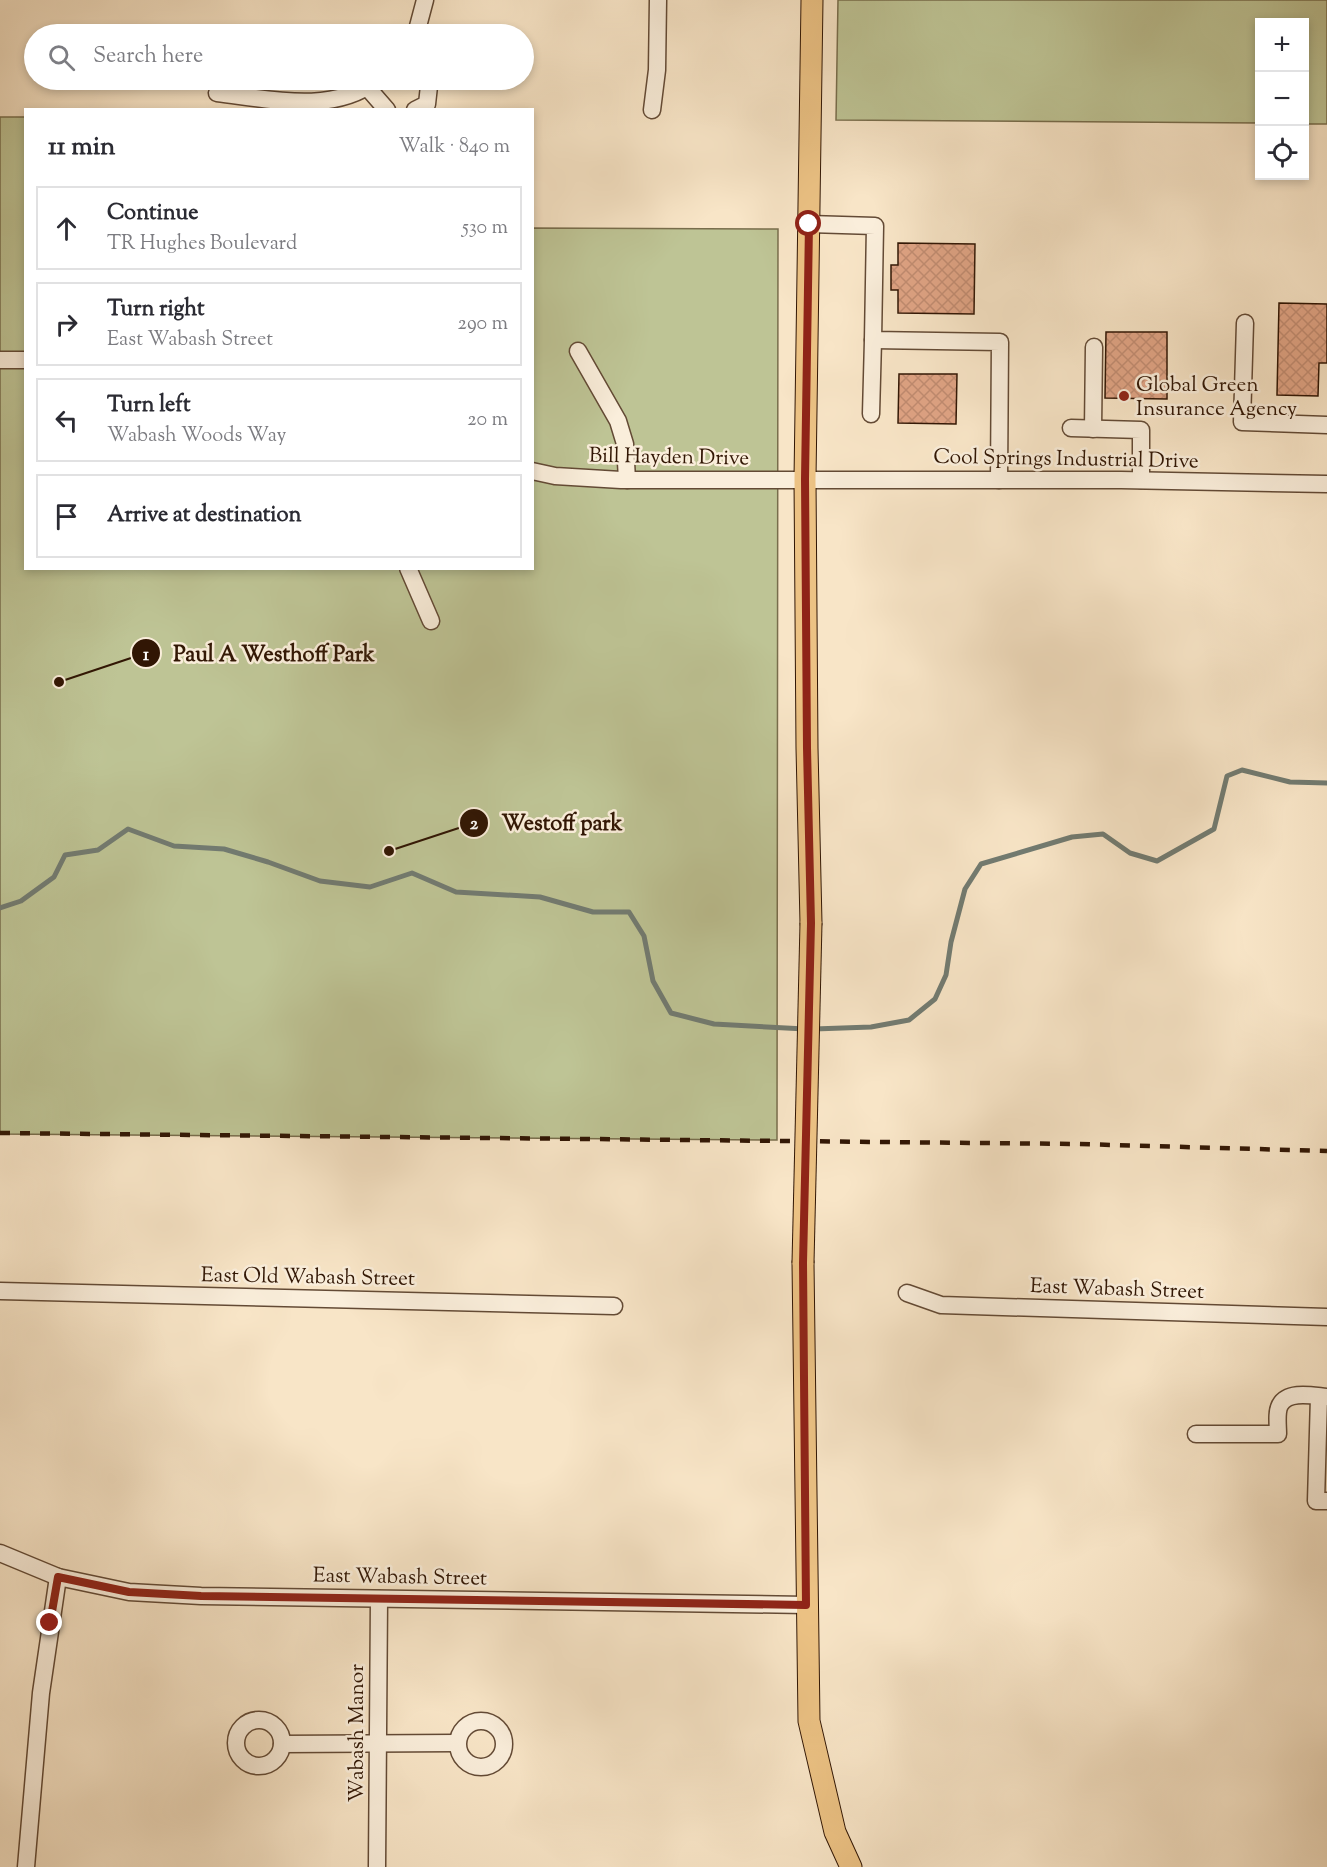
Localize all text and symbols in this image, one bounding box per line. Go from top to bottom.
map controls [1255,18,1309,180]
button: + [1255,18,1309,72]
search box [24,24,534,90]
icon: search [45,41,78,74]
text: Search here [93,41,203,73]
button: − [1255,72,1309,126]
button: locate [1255,126,1309,180]
text: 11 min [48,129,115,166]
text: Walk · 840 m [398,133,510,162]
text: Continue [107,198,198,230]
route start [795,210,821,236]
icon: ahead [50,212,83,245]
text: 530 m [462,214,508,243]
text: TR Hughes Boulevard [107,230,297,259]
text: Turn right [107,294,204,326]
icon: right [50,308,83,341]
text: 290 m [458,310,508,339]
text: East Wabash Street [107,326,273,355]
place label: Global Green Insurance Agency [1136,371,1298,425]
marker: Global Green Insurance Agency [1117,389,1131,403]
text: Turn left [107,390,190,422]
icon: left [50,404,83,437]
text: 20 m [467,406,508,435]
text: Wabash Woods Way [107,422,287,451]
street label: Bill Hayden Drive [589,442,749,474]
street label: Cool Springs Industrial Drive [933,443,1199,477]
icon: arrive [50,500,83,533]
text: Arrive at destination [107,500,302,532]
callout: Paul A Westhoff Park [131,633,387,673]
text: Paul A Westhoff Park [173,640,375,672]
text: 1 [143,643,150,669]
callout: Westoff park [459,803,634,843]
text: Westoff park [502,809,622,841]
text: 2 [470,812,479,838]
street label: East Old Wabash Street [201,1261,415,1295]
street label: East Wabash Street [1029,1272,1205,1308]
street label: East Wabash Street [313,1561,487,1595]
route end [36,1609,62,1635]
street label: Wabash Manor [343,1664,373,1802]

